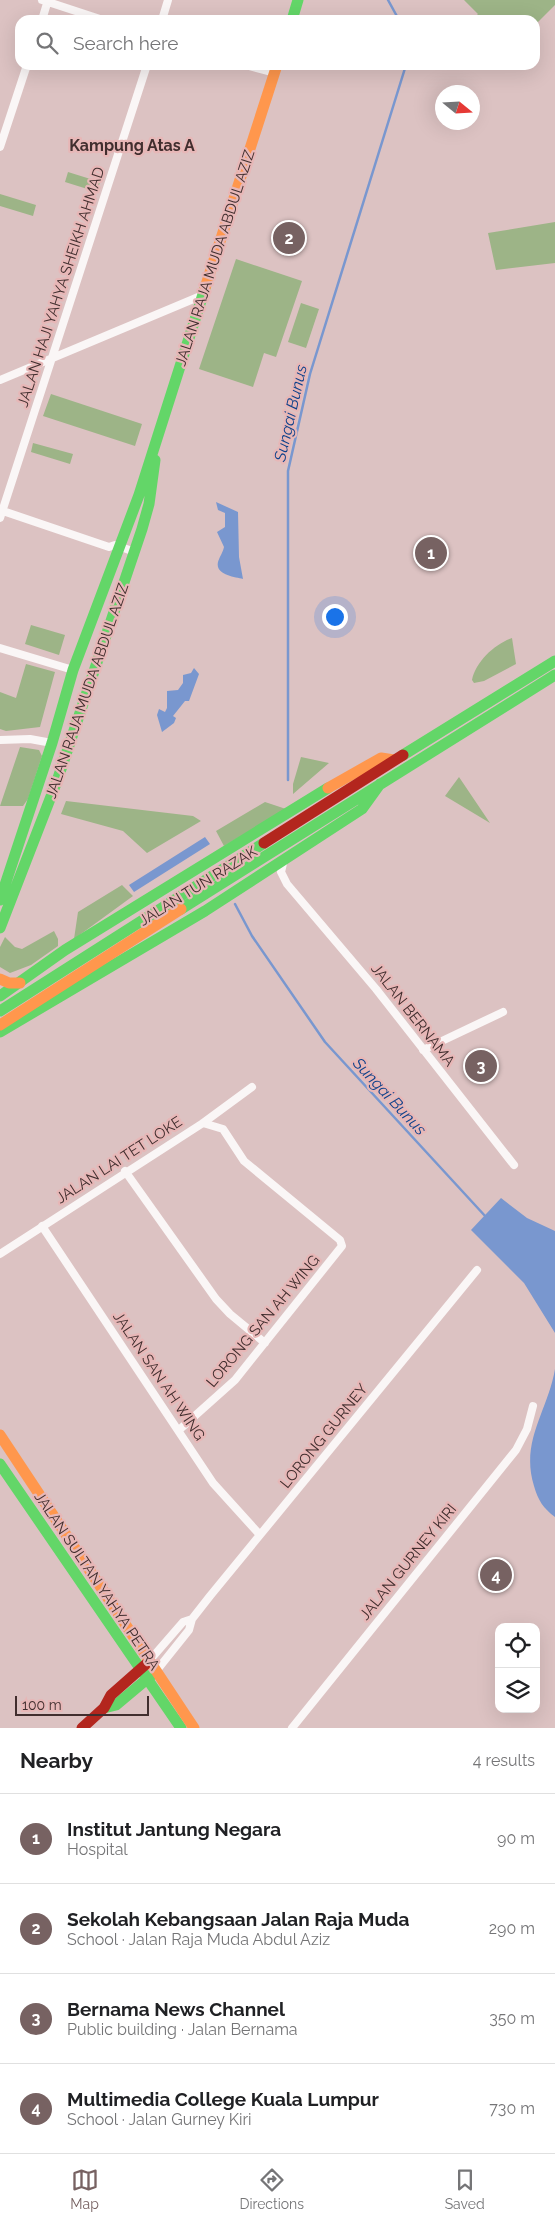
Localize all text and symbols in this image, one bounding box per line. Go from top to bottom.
search box [15,15,540,70]
icon: search [33,29,61,57]
text: Search here [73,32,179,54]
north arrow [435,85,480,130]
district label: Kampung Atas A [69,136,195,155]
street label: JALAN RAJA MUDA ABDUL AZIZ [171,148,259,368]
street label: JALAN HAJI YAHYA SHEIKH AHMAD [14,165,108,409]
pin: 2 [273,219,305,257]
water label: Sungai Bunus [270,362,311,464]
pin: 1 [415,534,447,572]
street label: JALAN RAJA MUDA ABDUL AZIZ [42,581,132,801]
your location [322,604,348,630]
street label: JALAN TUN RAZAK [136,842,261,930]
street label: JALAN BERNAMA [367,960,459,1070]
pin: 3 [465,1047,497,1085]
water label: Sungai Bunus [348,1053,431,1139]
street label: JALAN LAI TET LOKE [53,1113,185,1207]
street label: LORONG SAN AH WING [202,1251,324,1391]
street label: JALAN SAN AH WING [109,1308,209,1444]
street label: LORONG GURNEY [276,1380,372,1492]
street label: JALAN SULTAN YAHYA PETRA [30,1488,164,1674]
street label: JALAN GURNEY KIRI [356,1500,460,1624]
pin: 4 [480,1556,512,1594]
map controls [495,1623,540,1713]
button: locate [495,1623,540,1668]
button: layers [495,1668,540,1713]
scale bar [15,1693,149,1716]
text: 100 m [22,1697,62,1713]
text: Nearby [20,1748,93,1773]
text: 4 results [473,1751,535,1770]
text: Institut Jantung Negara [67,1818,281,1840]
text: 1 [32,1829,40,1848]
text: 90 m [497,1829,535,1848]
text: Hospital [67,1840,128,1859]
text: Sekolah Kebangsaan Jalan Raja Muda [67,1908,409,1930]
text: 2 [31,1919,41,1938]
text: 290 m [489,1919,535,1938]
text: School · Jalan Raja Muda Abdul Aziz [67,1930,330,1949]
text: Bernama News Channel [67,1998,285,2020]
text: 3 [32,2009,40,2028]
text: 350 m [489,2009,535,2028]
text: Public building · Jalan Bernama [67,2020,298,2039]
text: Multimedia College Kuala Lumpur [67,2088,379,2110]
text: 4 [31,2099,41,2118]
text: 730 m [489,2099,535,2118]
text: School · Jalan Gurney Kiri [67,2110,252,2129]
tab: Map [70,2166,99,2212]
tab: Directions [239,2166,304,2212]
tab: Saved [445,2166,485,2212]

